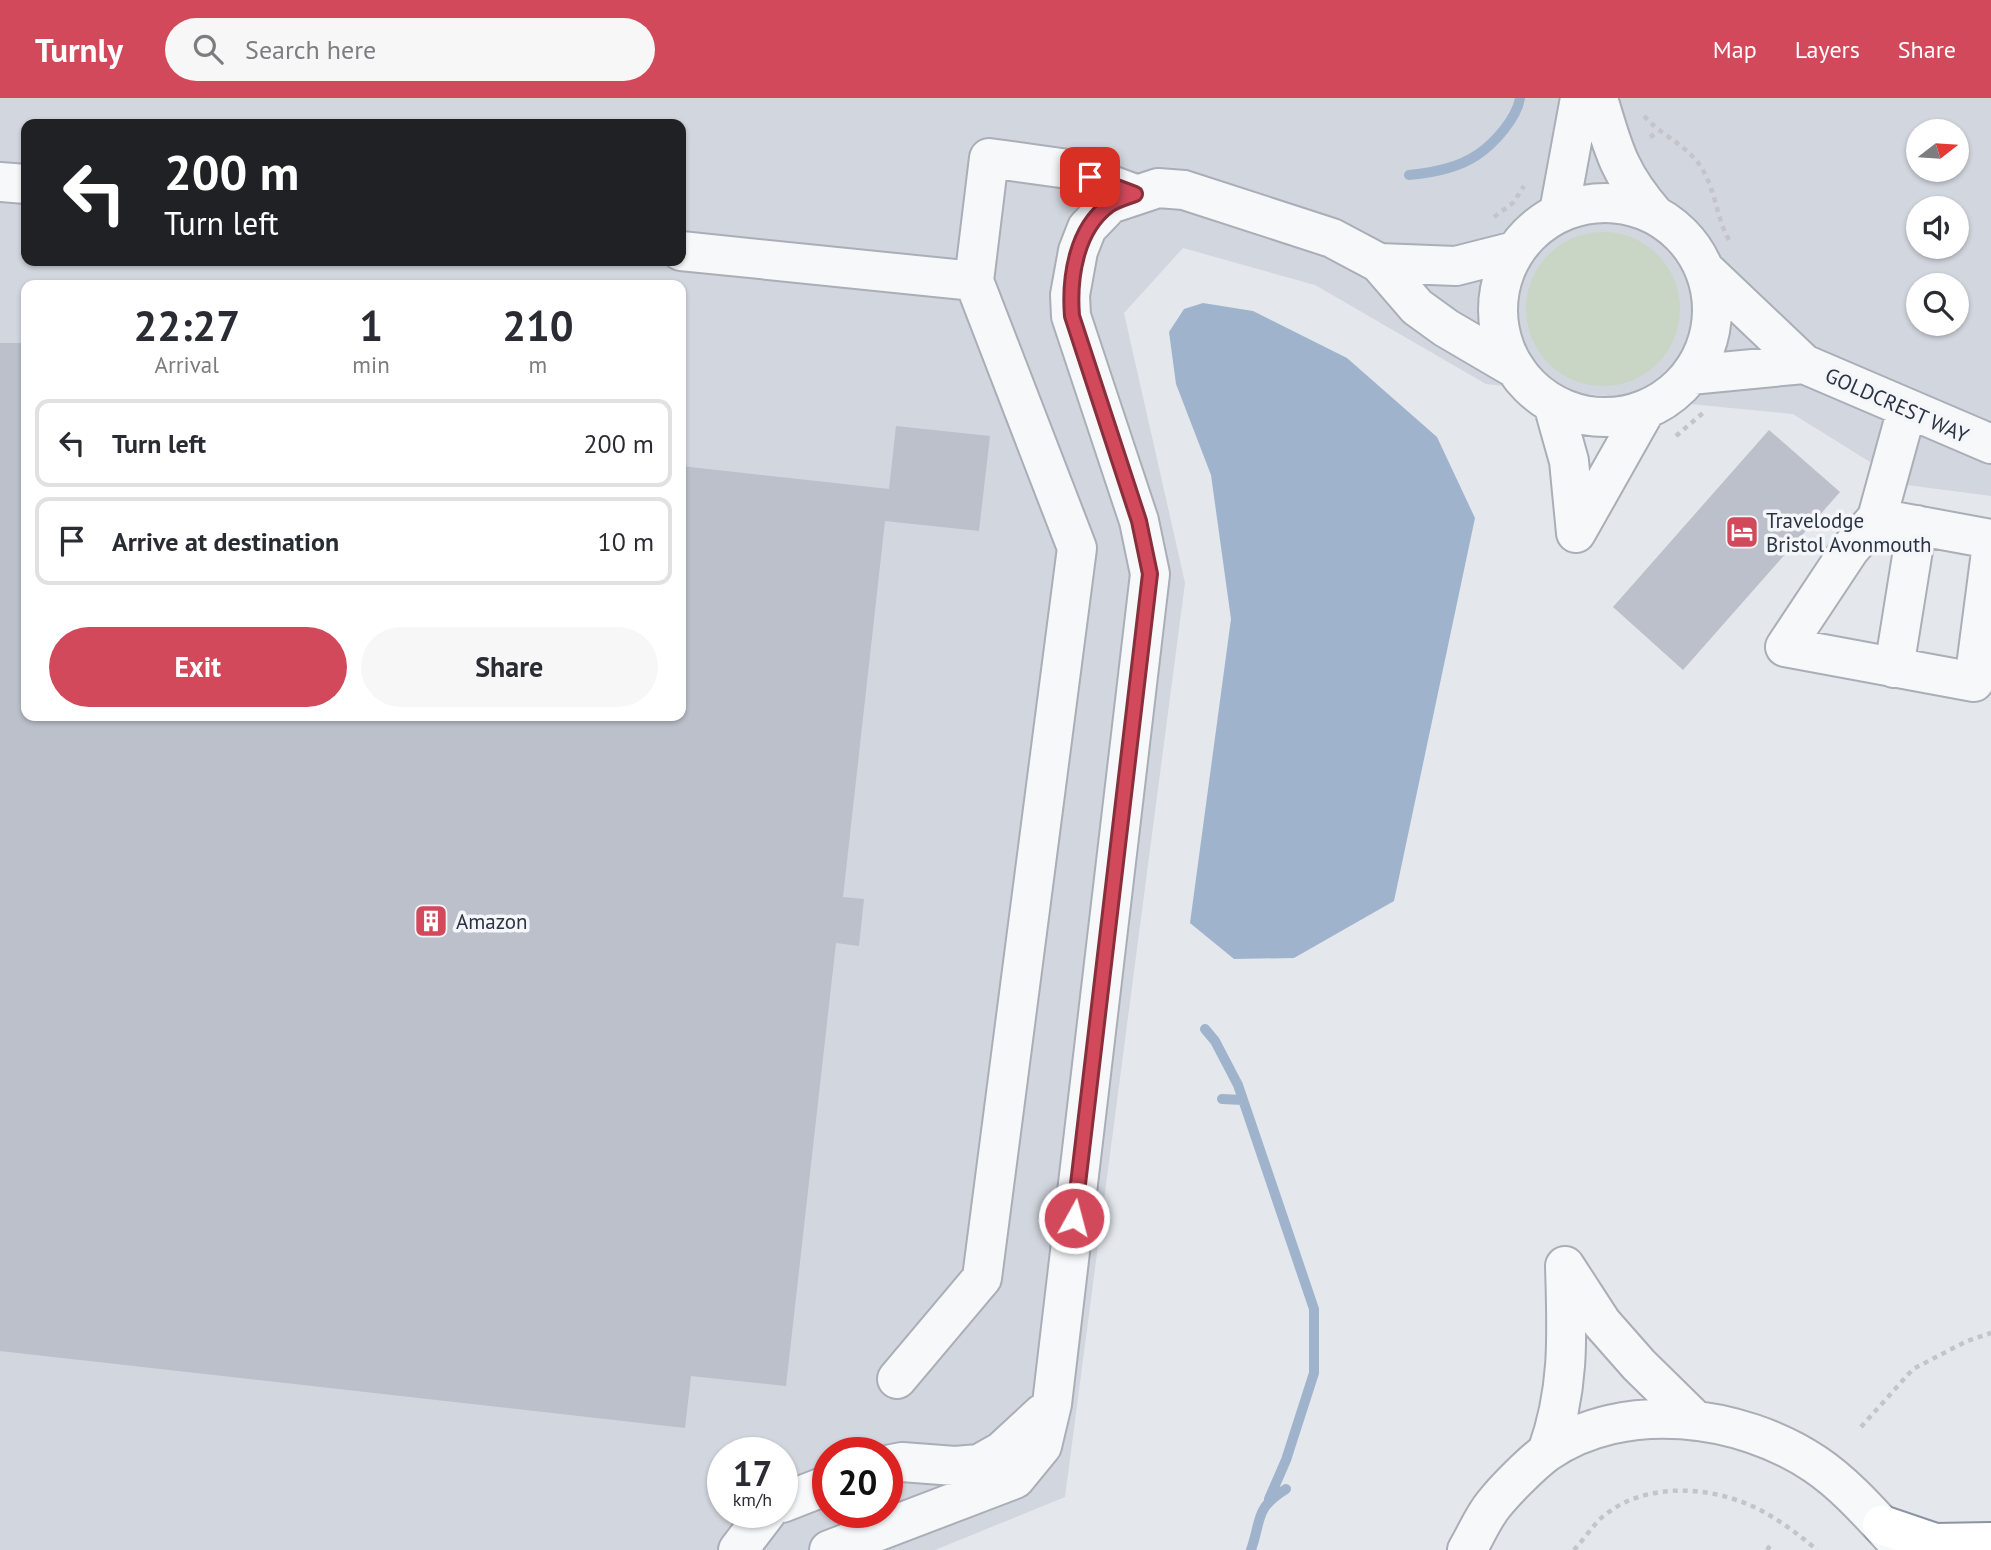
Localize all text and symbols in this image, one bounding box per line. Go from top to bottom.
search box [165,18,655,81]
text: Turnly [35,28,123,71]
icon: search [189,30,227,68]
text: Search here [245,33,376,66]
text: Map [1713,34,1757,65]
text: Layers [1795,34,1860,65]
text: Share [1898,34,1956,65]
north arrow [1906,119,1969,182]
map controls [1906,119,1969,336]
text: 200 m [164,140,299,204]
icon: left [49,147,140,238]
pin [1060,147,1120,207]
icon: arrive [1071,158,1109,196]
button: sound [1906,196,1969,259]
text: Turn left [164,202,279,244]
button: search [1906,273,1969,336]
text: 22:27 [133,298,240,353]
text: 1 [359,298,383,353]
text: 210 [502,298,574,353]
text: Arrival [154,350,219,379]
text: min [352,350,390,379]
text: m [529,350,547,379]
street label: GOLDCREST WAY [1821,361,1973,449]
icon: left [53,424,91,462]
text: Turn left [112,427,206,460]
text: 200 m [583,427,654,460]
place label: Travelodge Bristol Avonmouth [1766,507,1932,558]
hotel icon: Travelodge Bristol Avonmouth [1723,513,1761,551]
icon: arrive [53,522,91,560]
text: Arrive at destination [112,525,339,558]
text: 10 m [598,525,654,558]
button: Exit [49,627,347,707]
button: Share [361,627,658,707]
building icon: Amazon [412,902,450,940]
place label: Amazon [456,908,528,935]
position arrow [1037,1181,1111,1255]
speed limit sign: 20 [812,1437,903,1528]
text: 17 [733,1450,772,1496]
text: km/h [733,1488,772,1511]

